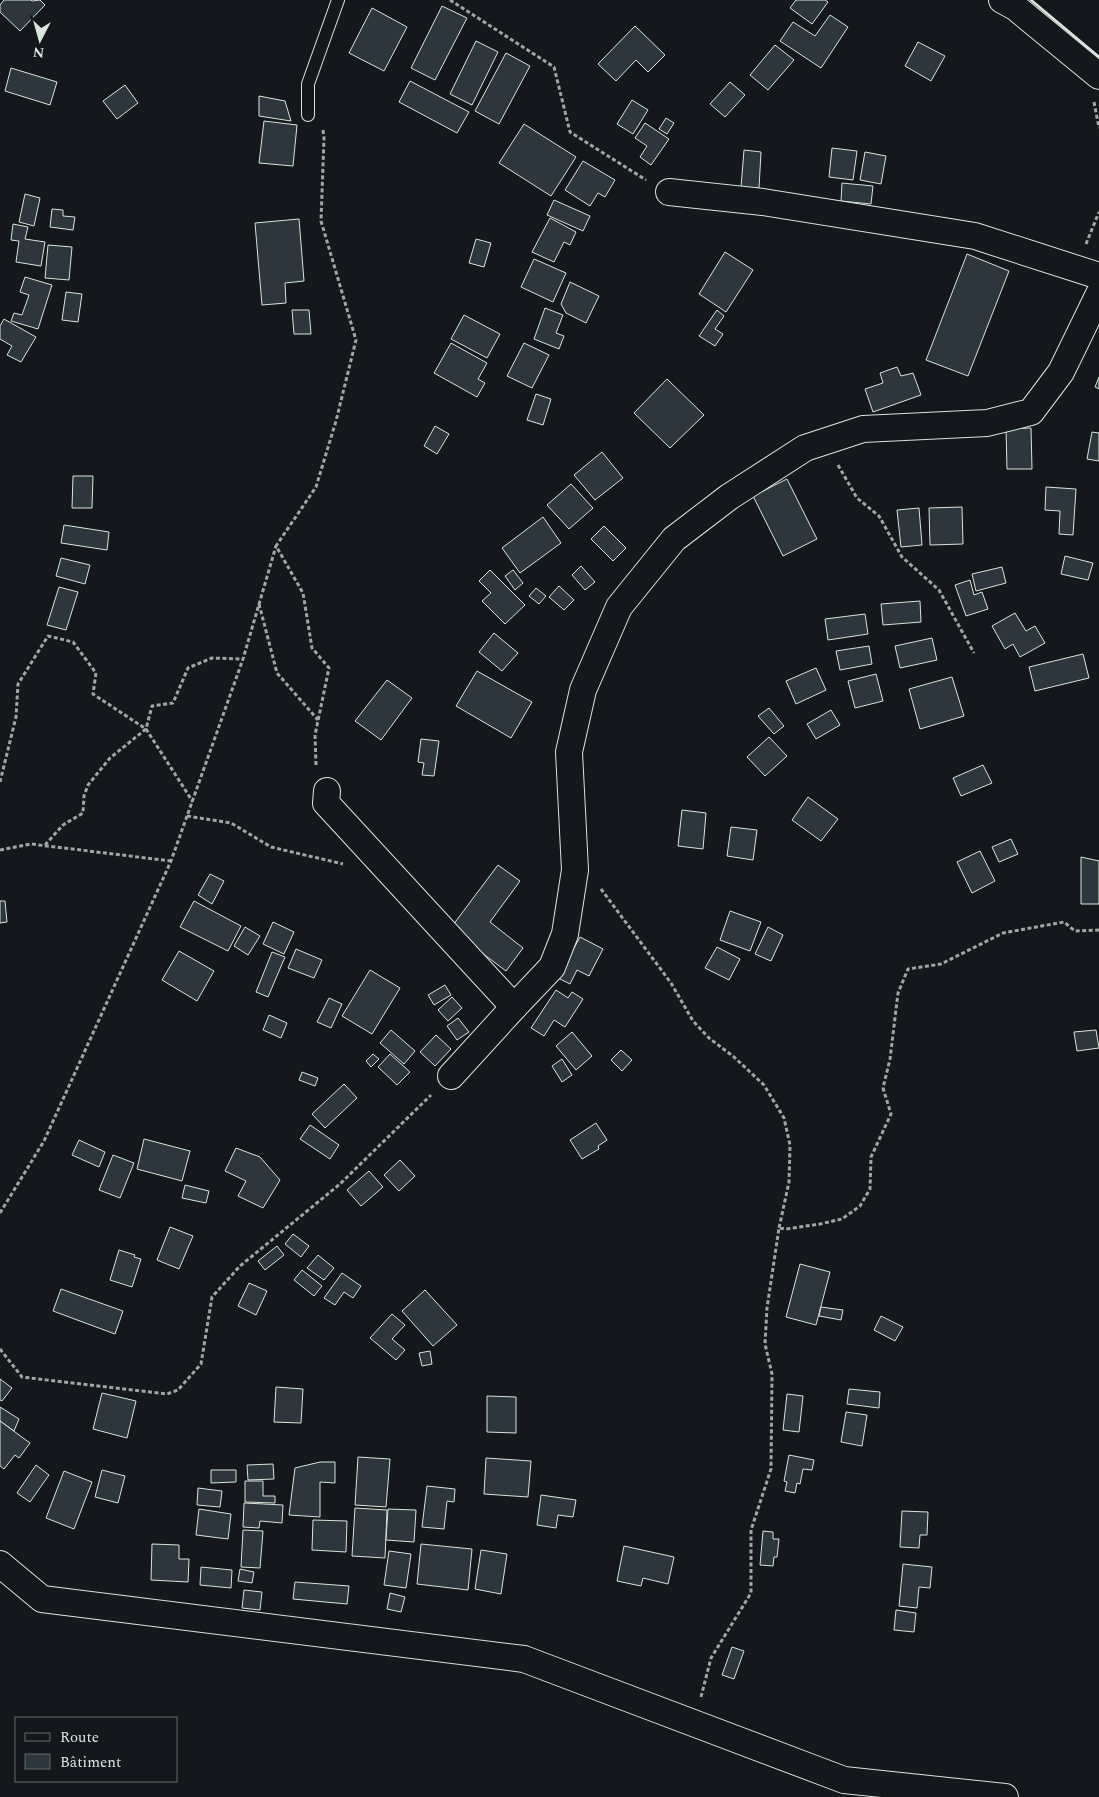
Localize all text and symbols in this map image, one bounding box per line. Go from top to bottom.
north arrow [15,15,65,65]
text: N [32,41,45,63]
legend [15,1717,178,1782]
text: Route [60,1726,99,1749]
text: Bâtiment [60,1751,121,1774]

